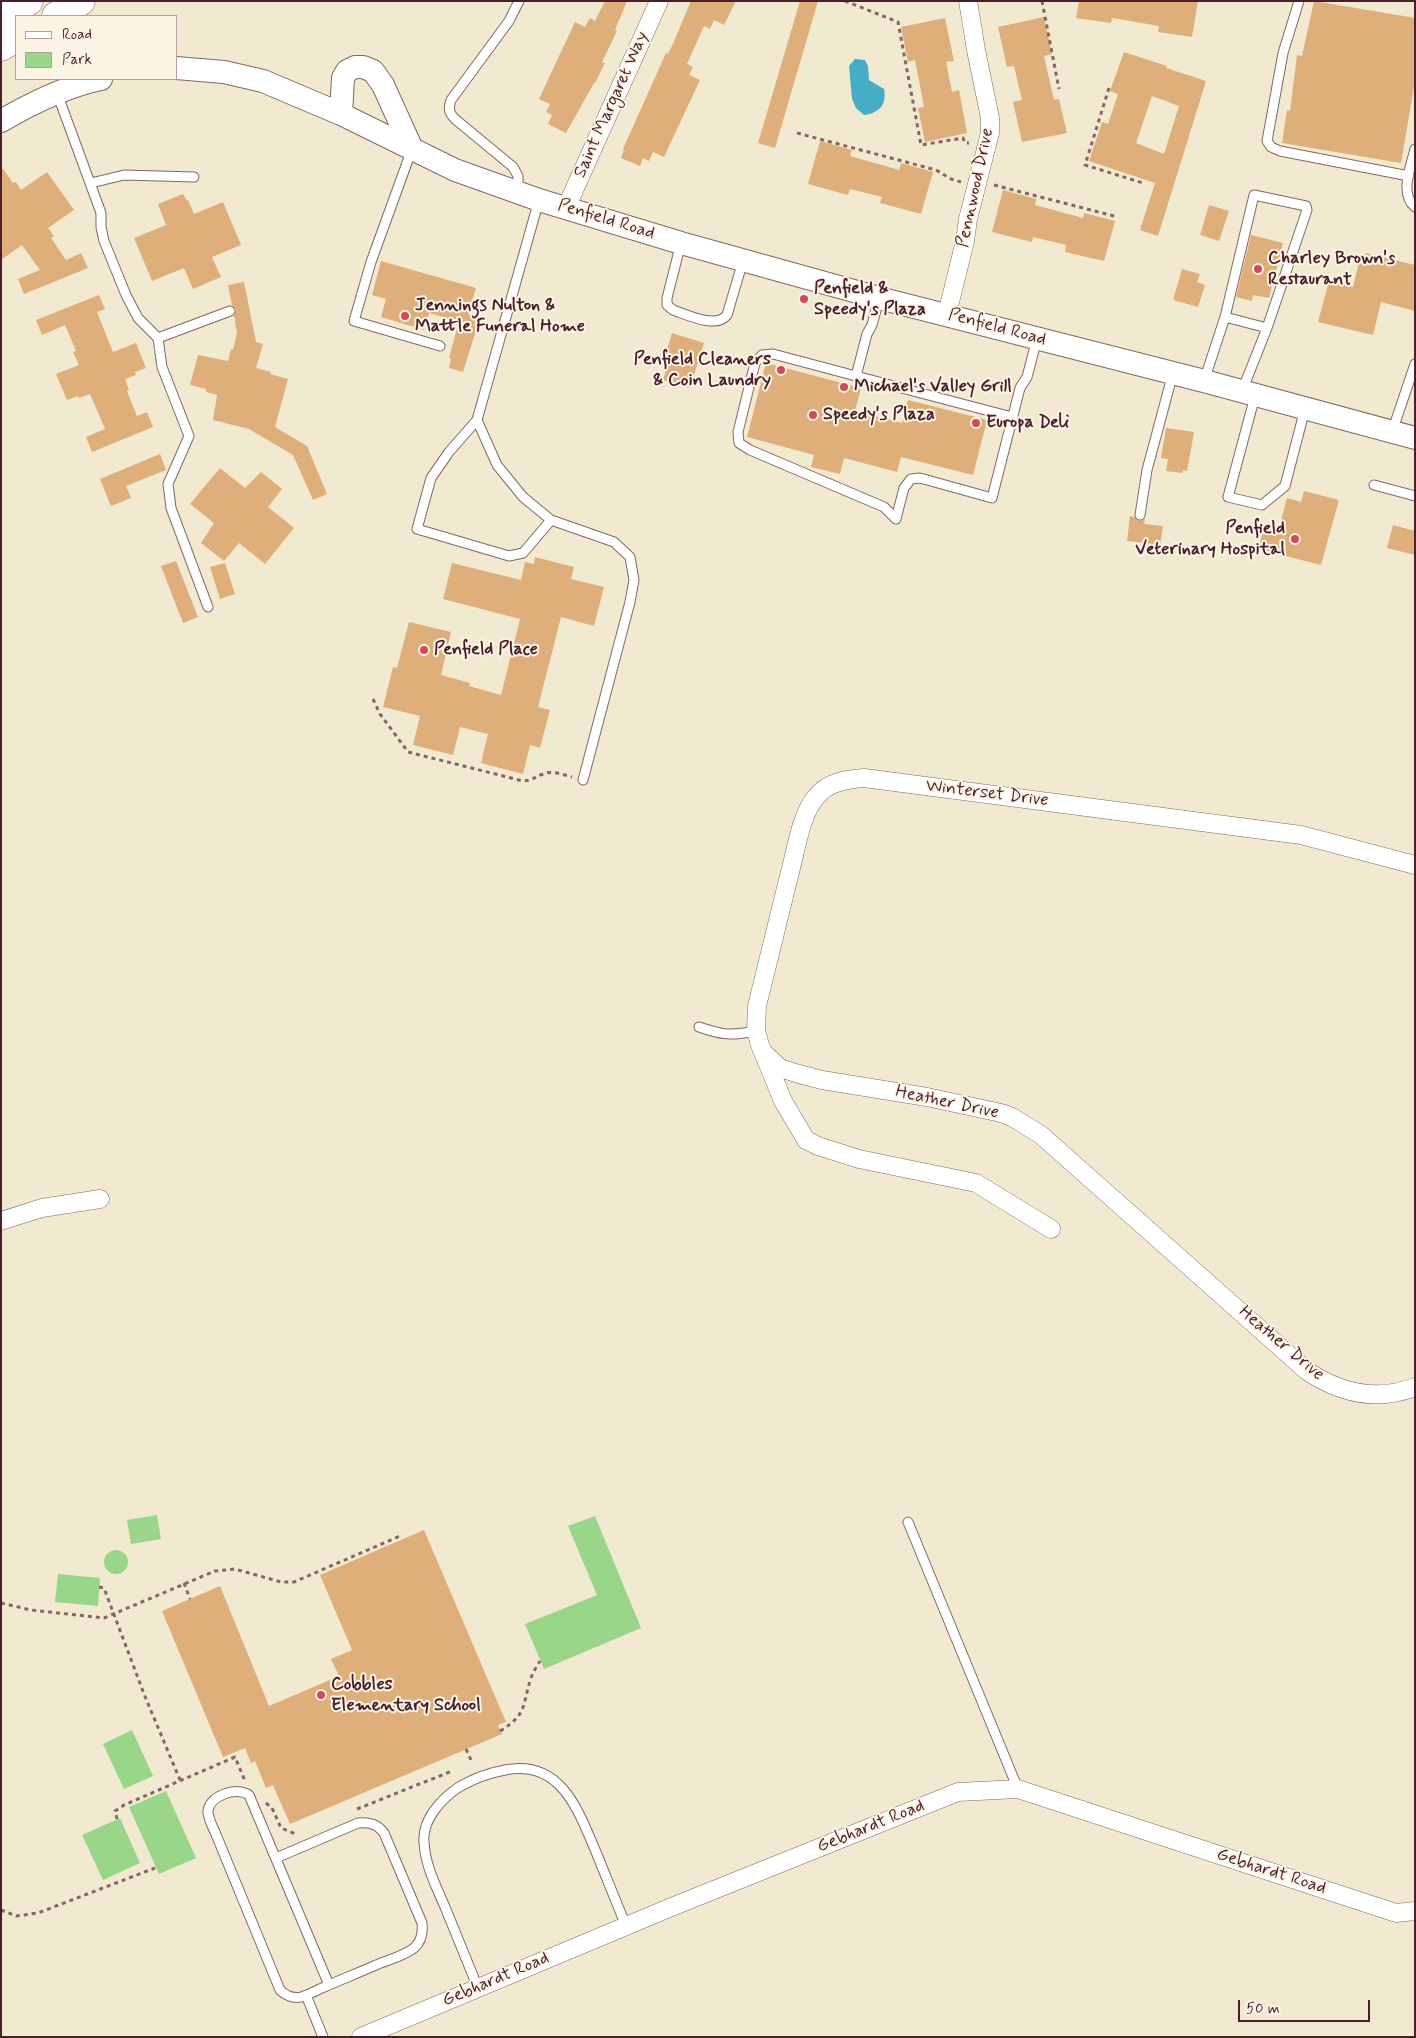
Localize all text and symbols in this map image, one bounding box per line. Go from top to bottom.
legend [15,15,178,80]
text: Road [62,25,92,45]
street label: Saint Margaret Way [570,28,654,182]
text: Park [62,50,92,70]
street label: Pennwood Drive [953,126,999,250]
street label: Penfield Road [555,195,657,245]
place label: Charley Brown's Restaurant [1268,248,1395,290]
marker: Charley Brown's Restaurant [1252,263,1264,275]
place label: Penfield & Speedy's Plaza [814,278,926,320]
marker: Penfield & Speedy's Plaza [798,293,810,305]
place label: Jennings Nulton & Mattle Funeral Home [415,295,585,338]
street label: Penfield Road [946,305,1048,351]
marker: Jennings Nulton & Mattle Funeral Home [399,310,411,322]
place label: Penfield Cleaners & Coin Laundry [634,349,771,392]
marker: Penfield Cleaners & Coin Laundry [775,364,787,376]
place label: Michael's Valley Grill [854,376,1012,398]
marker: Michael's Valley Grill [838,381,850,393]
place label: Speedy's Plaza [823,404,935,426]
marker: Speedy's Plaza [807,409,819,421]
place label: Europa Deli [986,412,1069,434]
marker: Europa Deli [970,417,982,429]
place label: Penfield Veterinary Hospital [1135,518,1285,560]
marker: Penfield Veterinary Hospital [1289,533,1301,545]
place label: Penfield Place [434,639,538,661]
marker: Penfield Place [418,644,430,656]
street label: Winterset Drive [924,776,1050,812]
street label: Heather Drive [893,1082,1001,1124]
street label: Heather Drive [1234,1302,1328,1386]
place label: Cobbles Elementary School [331,1674,481,1716]
marker: Cobbles Elementary School [315,1689,327,1701]
street label: Gebhardt Road [814,1796,928,1858]
street label: Gebhardt Road [1213,1844,1329,1900]
street label: Gebhardt Road [439,1948,553,2012]
scale bar [1241,1990,1374,2022]
text: 50 m [1246,1999,1280,2019]

